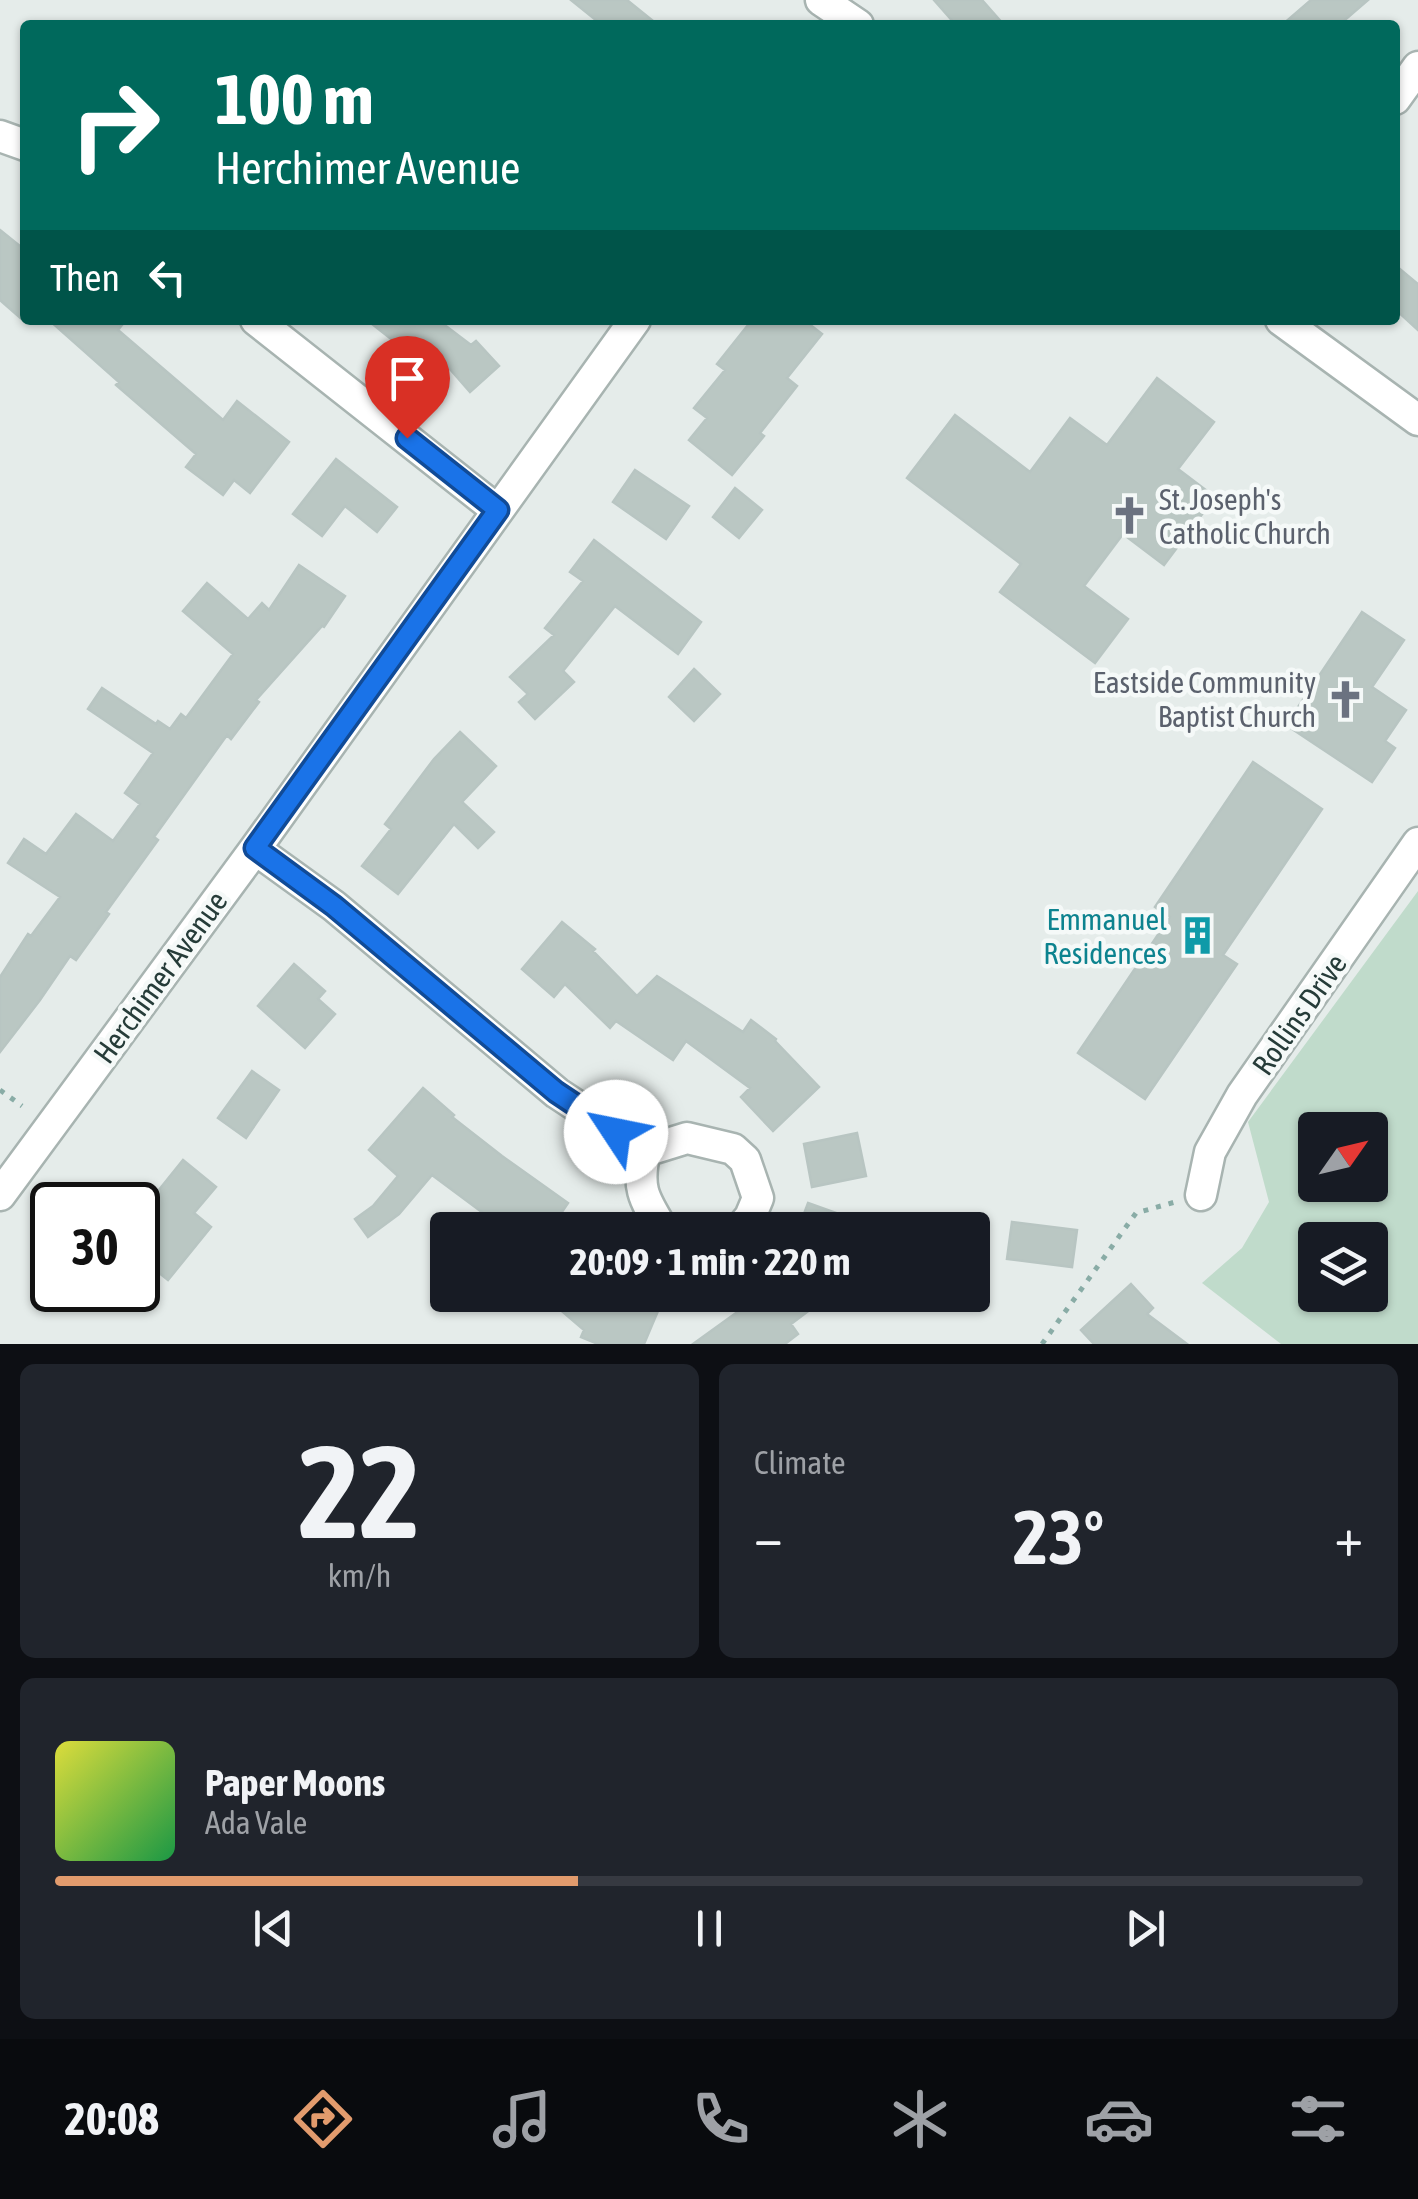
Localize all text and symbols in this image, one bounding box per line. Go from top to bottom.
text: 100 m [215,59,374,139]
icon: right [50,60,180,190]
text: Herchimer Avenue [215,142,521,194]
icon: left [140,250,195,305]
text: Then [50,256,120,299]
pin [365,336,450,439]
icon: arrive [380,351,435,406]
place label: St. Joseph's Catholic Church [1159,482,1331,550]
church icon: St. Joseph's Catholic Church [1108,495,1150,537]
place label: Eastside Community Baptist Church [1093,665,1316,733]
church icon: Eastside Community Baptist Church [1325,678,1367,720]
street label: Herchimer Avenue [86,885,234,1069]
place label: Emmanuel Residences [1043,902,1167,970]
building icon: Emmanuel Residences [1176,915,1218,957]
street label: Rollins Drive [1245,947,1353,1081]
position arrow [564,1080,668,1184]
north arrow [1298,1112,1388,1202]
map controls [1298,1112,1388,1312]
speed limit sign: 30 [30,1182,160,1312]
button: layers [1298,1222,1388,1312]
text: 20:09 · 1 min · 220 m [570,1240,850,1283]
text: 22 [298,1417,421,1566]
text: Climate [754,1444,846,1481]
text: 23° [1013,1494,1104,1580]
text: − [754,1505,783,1568]
text: + [1334,1505,1363,1568]
text: km/h [328,1557,391,1594]
text: Paper Moons [205,1761,385,1804]
text: Ada Vale [205,1804,307,1841]
icon: previous [246,1901,301,1956]
icon: pause [682,1901,737,1956]
icon: next [1118,1901,1173,1956]
icon: directions [288,2084,358,2154]
icon: music [487,2084,557,2154]
icon: phone [686,2084,756,2154]
icon: climate [885,2084,955,2154]
icon: car [1084,2084,1154,2154]
icon: filters [1283,2084,1353,2154]
text: 20:08 [65,2093,159,2145]

